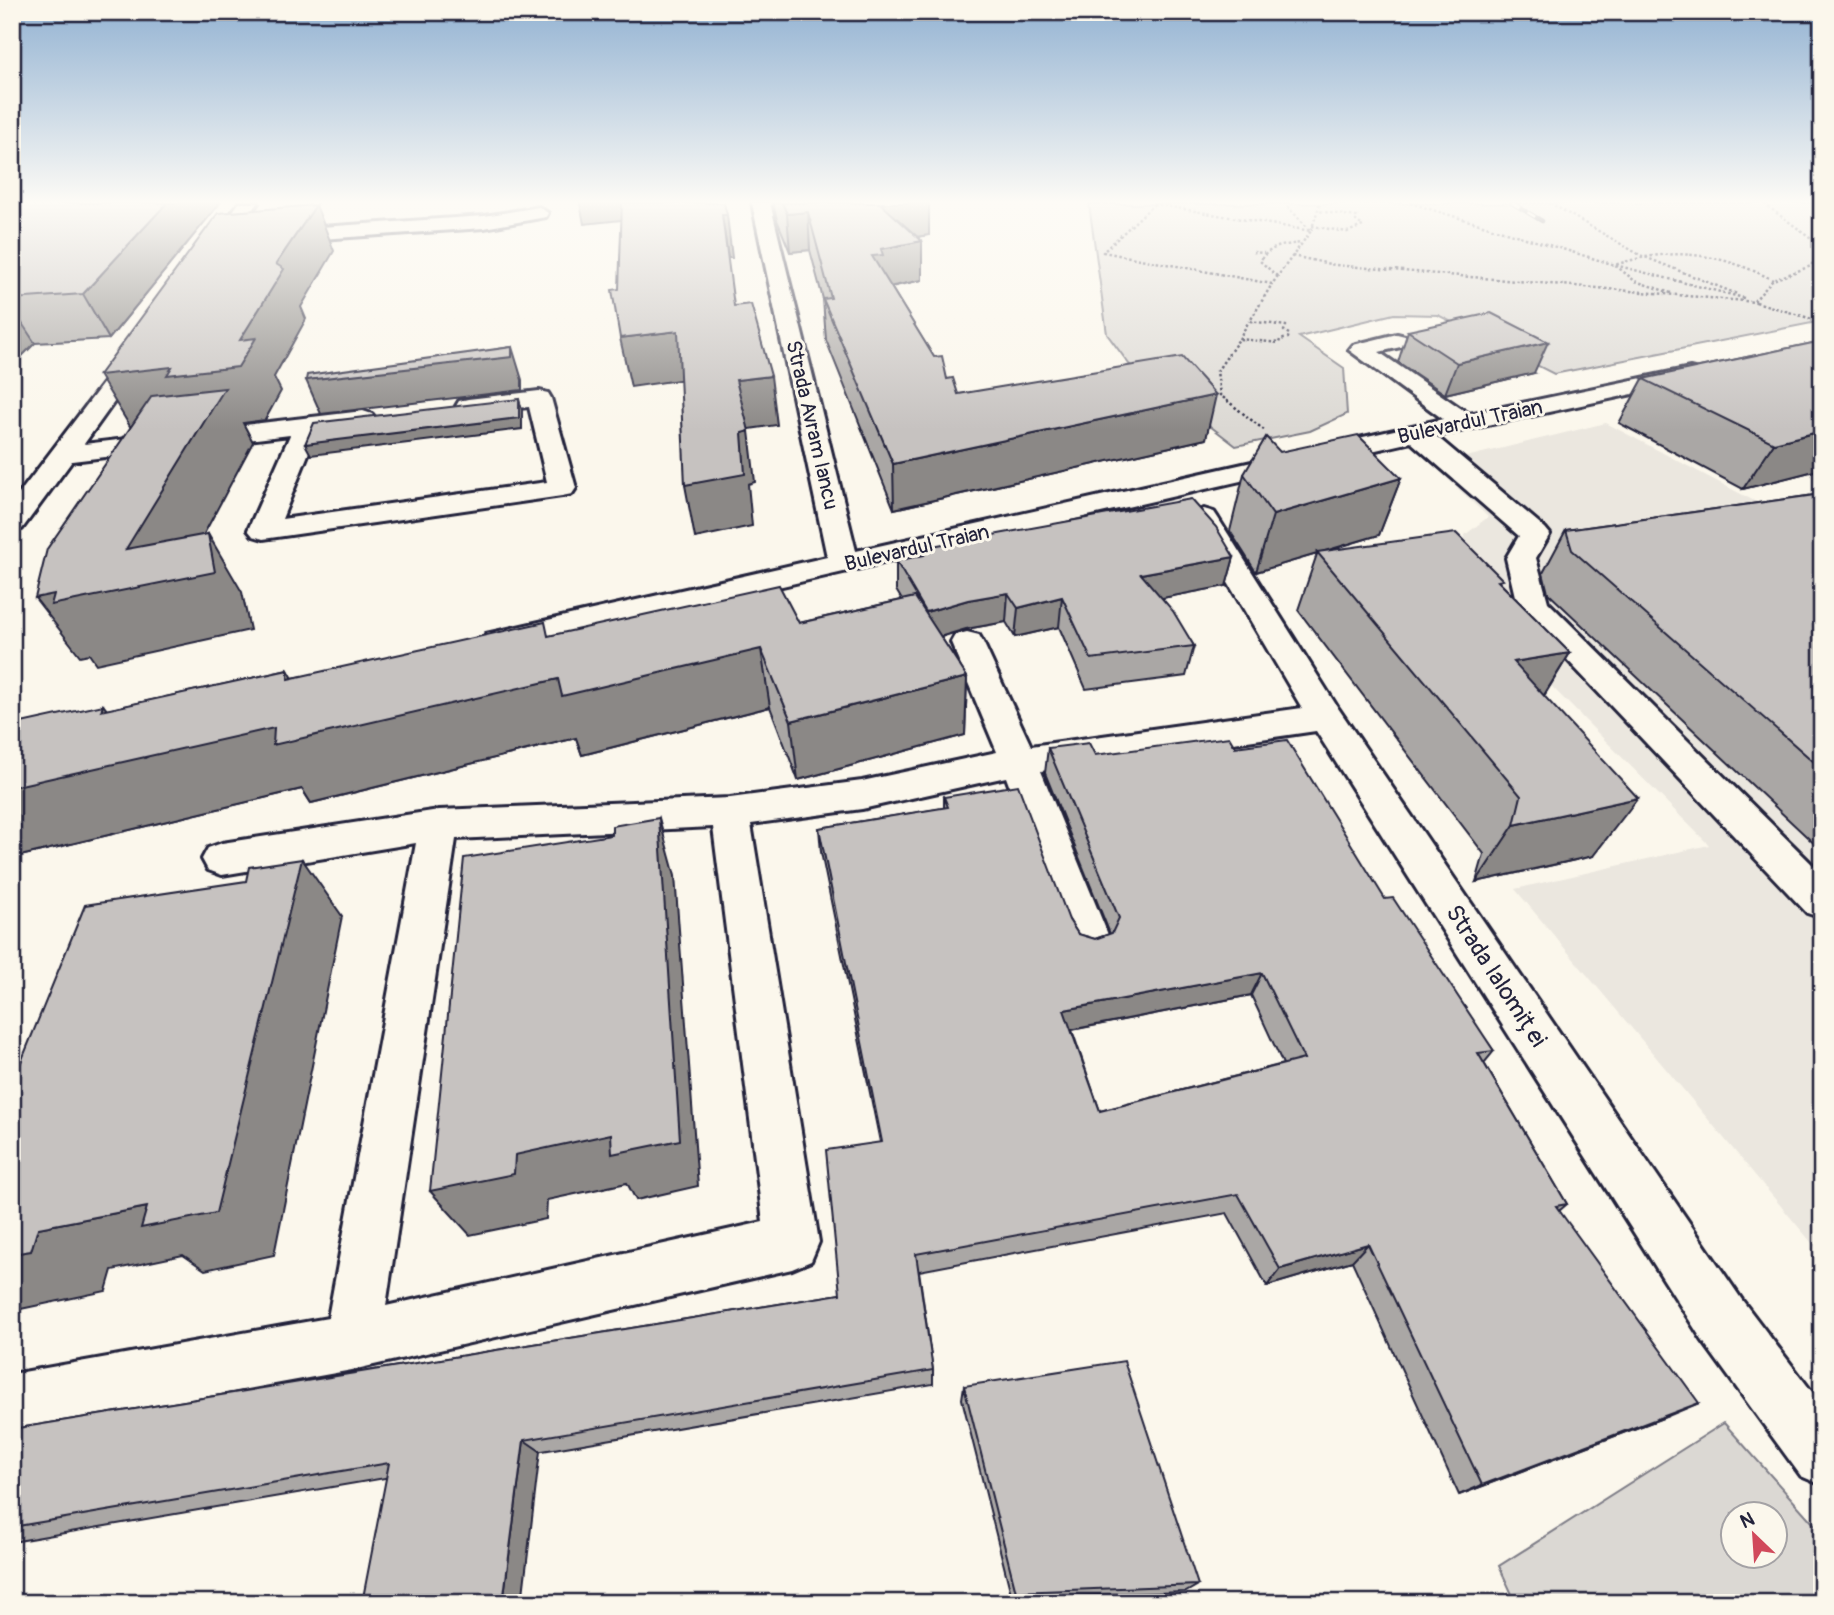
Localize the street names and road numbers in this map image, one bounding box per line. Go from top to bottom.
street label: Strada Avram Iancu [779,338,845,512]
street label: Bulevardul Traian [1395,393,1545,451]
street label: Bulevardul Traian [842,518,992,578]
street label: Strada Ialomiței [1439,900,1553,1052]

